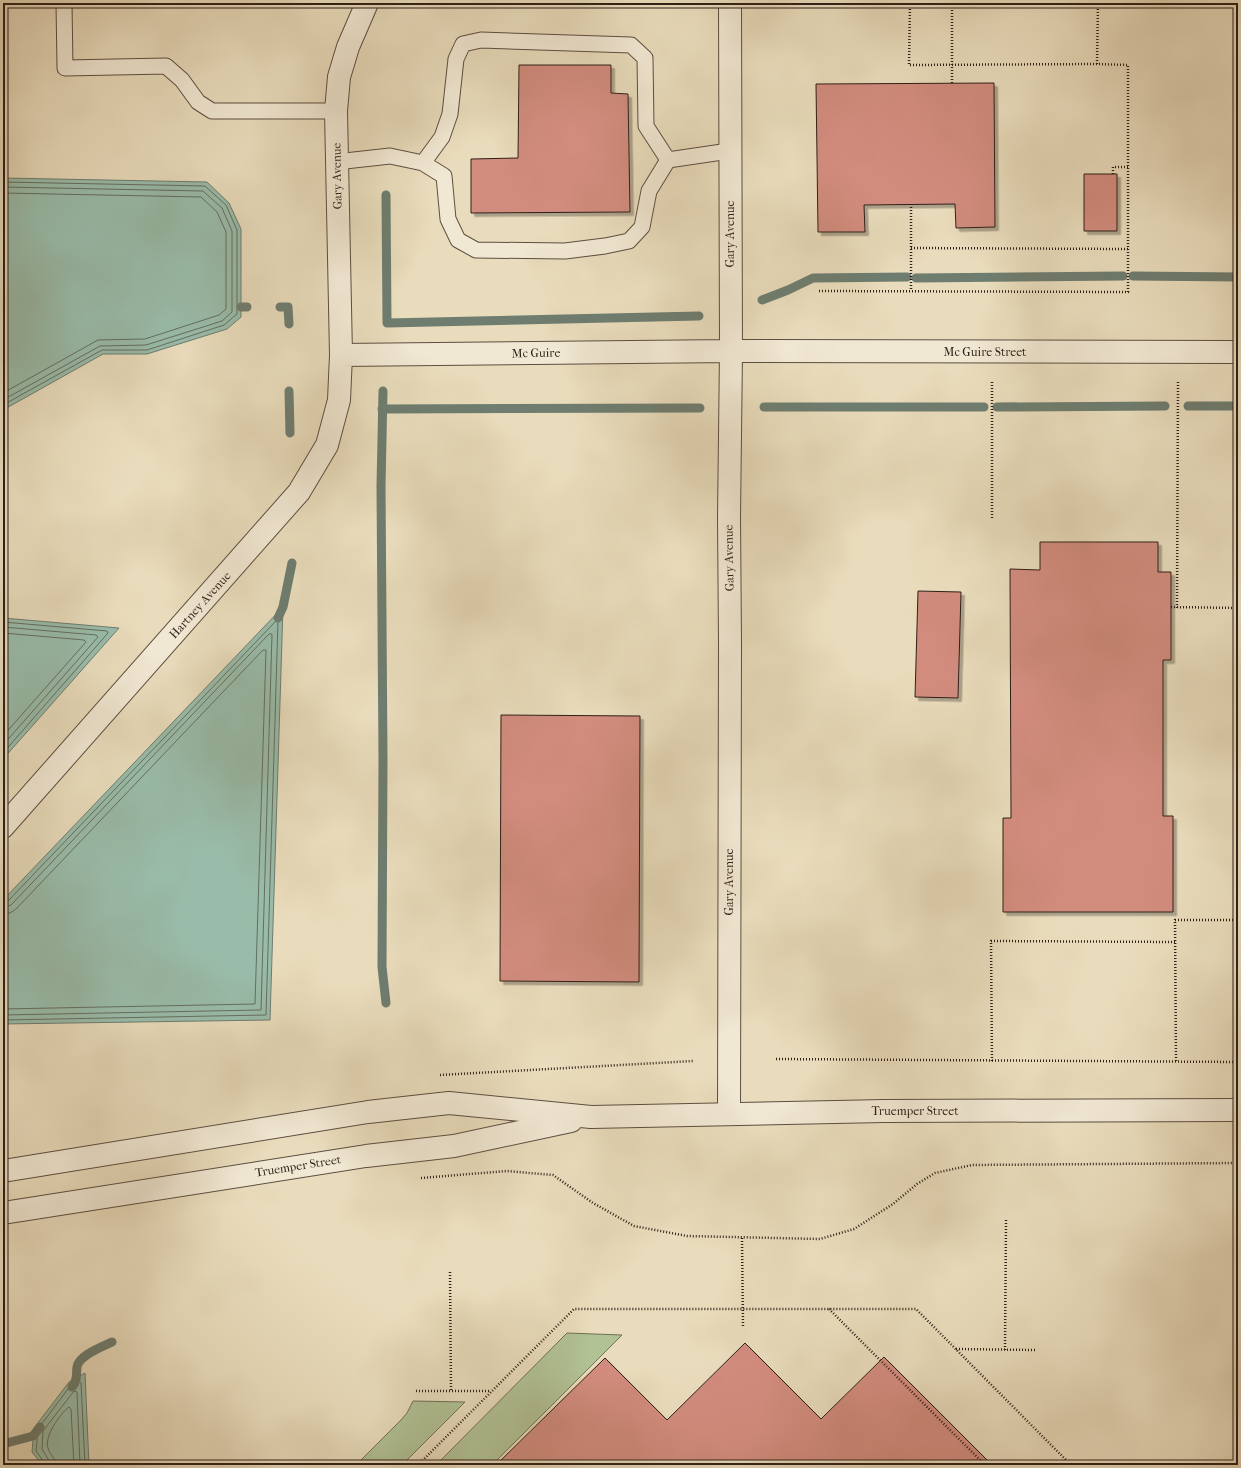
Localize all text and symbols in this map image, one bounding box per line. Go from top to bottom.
street label: Gary Avenue [329,142,345,210]
street label: Gary Avenue [723,201,737,267]
street label: Mc Guire Street [944,345,1027,359]
street label: Mc Guire [512,346,560,360]
street label: Gary Avenue [721,524,737,592]
street label: Hartney Avenue [166,569,234,641]
street label: Gary Avenue [722,849,736,915]
street label: Truemper Street [872,1104,959,1118]
street label: Truemper Street [254,1152,343,1180]

